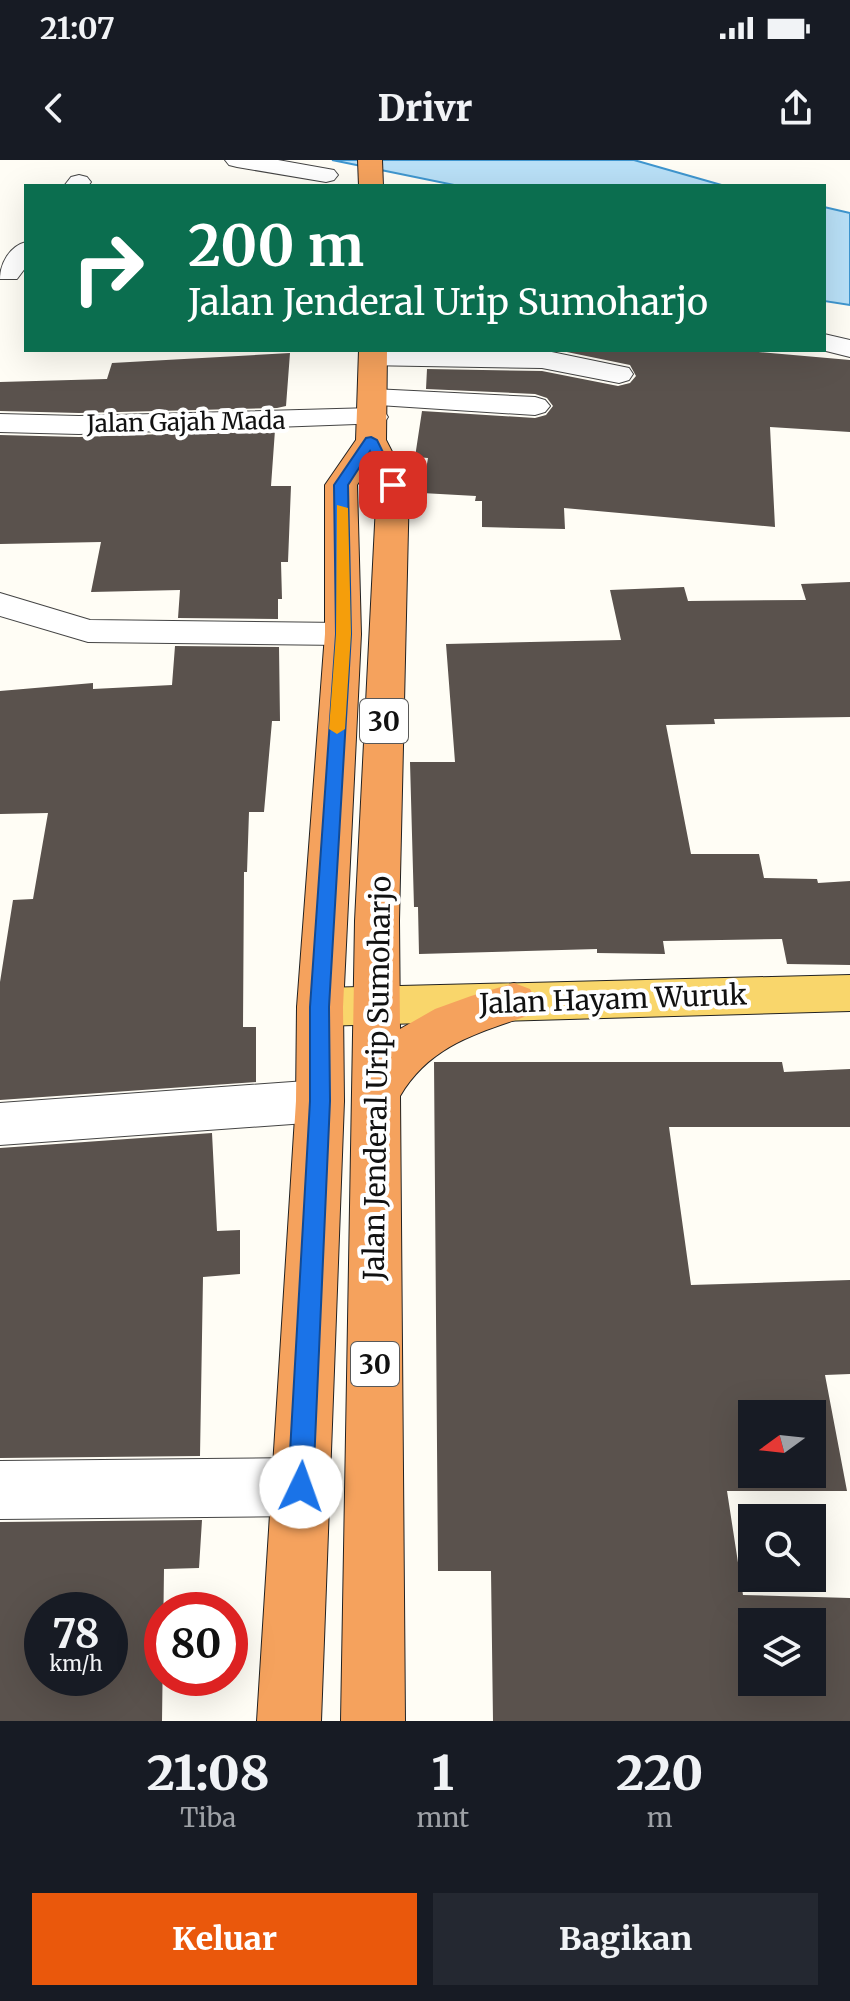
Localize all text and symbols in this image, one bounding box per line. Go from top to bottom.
text: 21:07 [40,9,115,47]
icon: back [32,86,76,130]
text: Drivr [378,86,472,131]
icon: share [774,86,818,130]
text: 200 m [188,211,364,281]
icon: right [56,216,160,320]
text: Jalan Jenderal Urip Sumoharjo [188,280,708,325]
street label: Jalan Gajah Mada [85,405,286,439]
pin [359,451,427,519]
icon: arrive [371,463,415,507]
road number: 30 [360,699,408,743]
street label: Jalan Jenderal Urip Sumoharjo [355,875,399,1282]
street label: Jalan Hayam Wuruk [477,976,748,1022]
road number: 30 [351,1342,399,1386]
north arrow [738,1400,826,1488]
map controls [738,1400,826,1696]
position arrow [259,1445,343,1529]
button: search [738,1504,826,1592]
speed limit sign: 80 [144,1592,248,1696]
button: layers [738,1608,826,1696]
text: 78 [52,1609,100,1659]
text: km/h [50,1651,102,1676]
text: 21:08 [147,1743,270,1803]
text: 1 [432,1743,454,1803]
text: 220 [616,1743,703,1803]
text: Tiba [180,1801,236,1834]
text: mnt [416,1801,469,1834]
text: m [647,1801,672,1834]
button: Keluar [32,1893,417,1985]
button: Bagikan [433,1893,818,1985]

